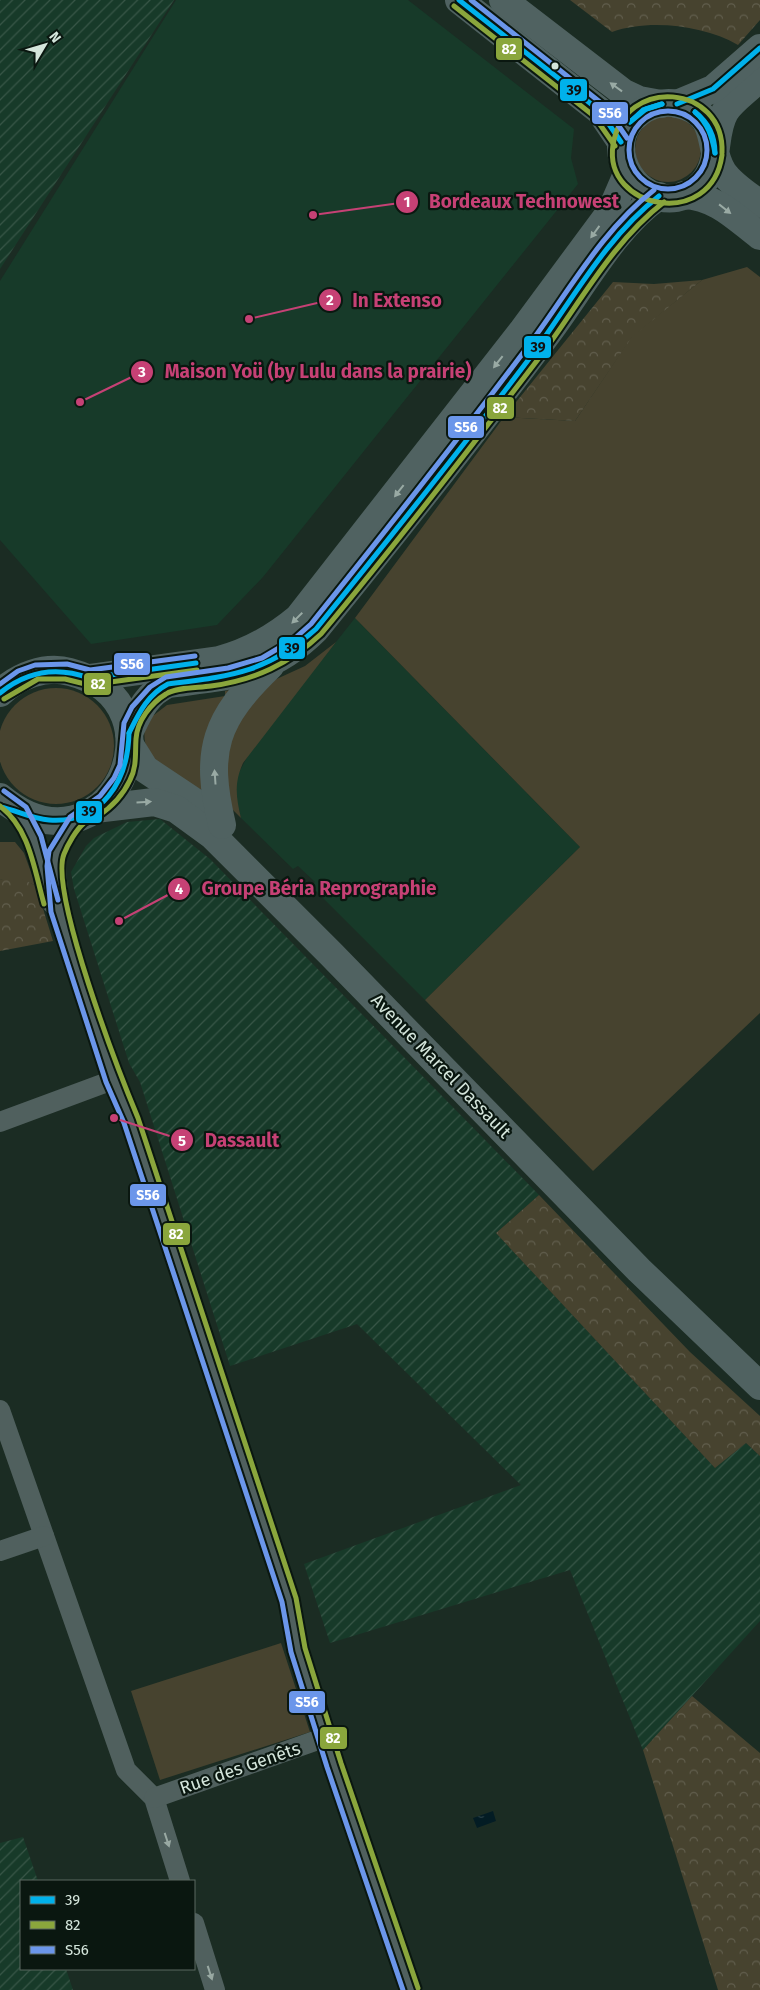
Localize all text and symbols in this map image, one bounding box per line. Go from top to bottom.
north arrow [20,20,70,70]
text: N [45,28,64,46]
line badge: 82 [495,37,523,61]
text: 82 [501,41,517,58]
unlabelled marker [550,61,560,71]
line badge: 39 [559,78,588,102]
text: 39 [566,82,582,99]
one-way arrow [609,82,623,92]
line badge: S56 [591,101,629,125]
text: S56 [598,105,622,122]
callout: Bordeaux Technowest [394,185,629,219]
text: Bordeaux Technowest [429,190,620,213]
text: 1 [404,193,410,211]
one-way arrow [718,204,731,215]
one-way arrow [590,225,600,239]
callout: In Extenso [318,283,452,317]
text: In Extenso [352,289,442,312]
text: 2 [326,291,334,309]
line badge: 39 [523,335,552,359]
text: 39 [530,339,546,356]
callout: Maison Yoü (by Lulu dans la prairie) [130,355,481,389]
one-way arrow [493,355,504,368]
text: Maison Yoü (by Lulu dans la prairie) [165,360,471,383]
text: 3 [137,363,146,381]
line badge: 82 [486,396,515,420]
text: 82 [492,400,508,417]
line badge: S56 [447,415,485,439]
text: S56 [454,419,478,436]
one-way arrow [393,484,404,497]
one-way arrow [291,611,303,623]
line badge: 39 [278,636,306,660]
text: 39 [284,640,300,657]
line badge: S56 [113,652,151,676]
text: S56 [120,656,144,673]
line badge: 82 [83,672,112,696]
text: 82 [90,676,106,693]
one-way arrow [210,769,218,785]
one-way arrow [136,798,152,806]
line badge: 39 [75,800,103,824]
text: 39 [81,803,97,820]
callout: Groupe Béria Reprographie [166,872,446,906]
text: Groupe Béria Reprographie [201,877,437,900]
text: 4 [175,880,184,898]
street label: Avenue Marcel Dassault [366,989,516,1143]
callout: Dassault [170,1123,289,1157]
text: Dassault [205,1129,280,1152]
text: 5 [178,1132,186,1150]
line badge: S56 [129,1183,167,1207]
text: S56 [136,1187,160,1204]
line badge: 82 [162,1222,191,1246]
text: 82 [168,1226,184,1243]
line badge: S56 [288,1690,326,1714]
text: S56 [295,1694,319,1711]
line badge: 82 [319,1726,348,1750]
text: 82 [325,1730,341,1747]
street label: Rue des Genêts [177,1737,303,1799]
one-way arrow [164,1832,172,1847]
legend [20,1880,195,1970]
text: 39 [65,1891,80,1909]
text: 82 [65,1916,81,1934]
text: S56 [65,1941,89,1959]
one-way arrow [206,1966,214,1981]

